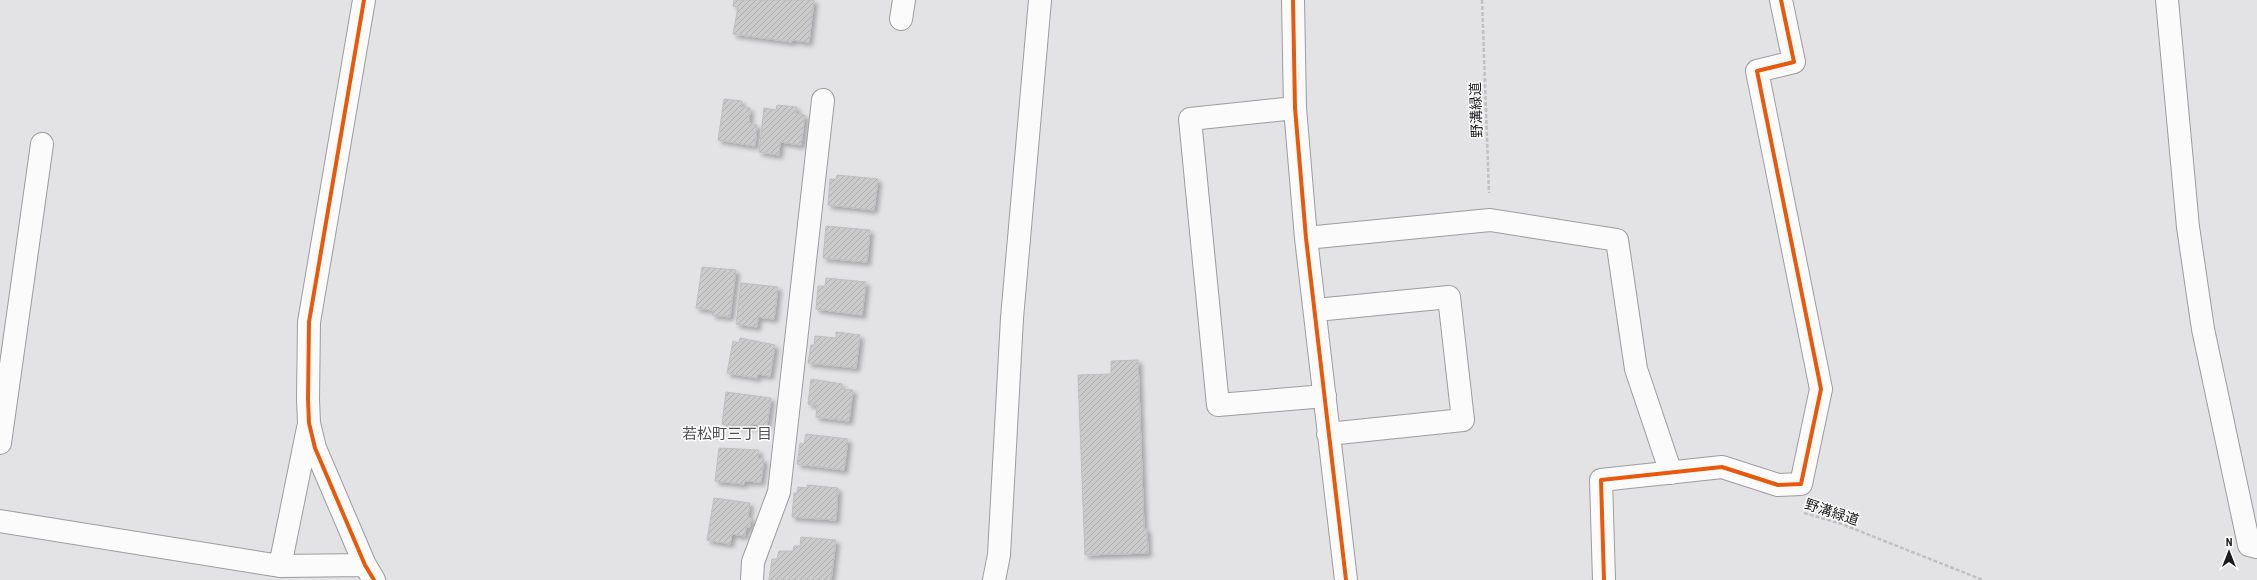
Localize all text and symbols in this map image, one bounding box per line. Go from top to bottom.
street label: 野溝緑道 [1467,82,1485,138]
district label: 若松町三丁目 [682,425,772,443]
street label: 野溝緑道 [1803,496,1861,528]
north arrow [2209,532,2249,572]
text: N [2226,536,2233,549]

